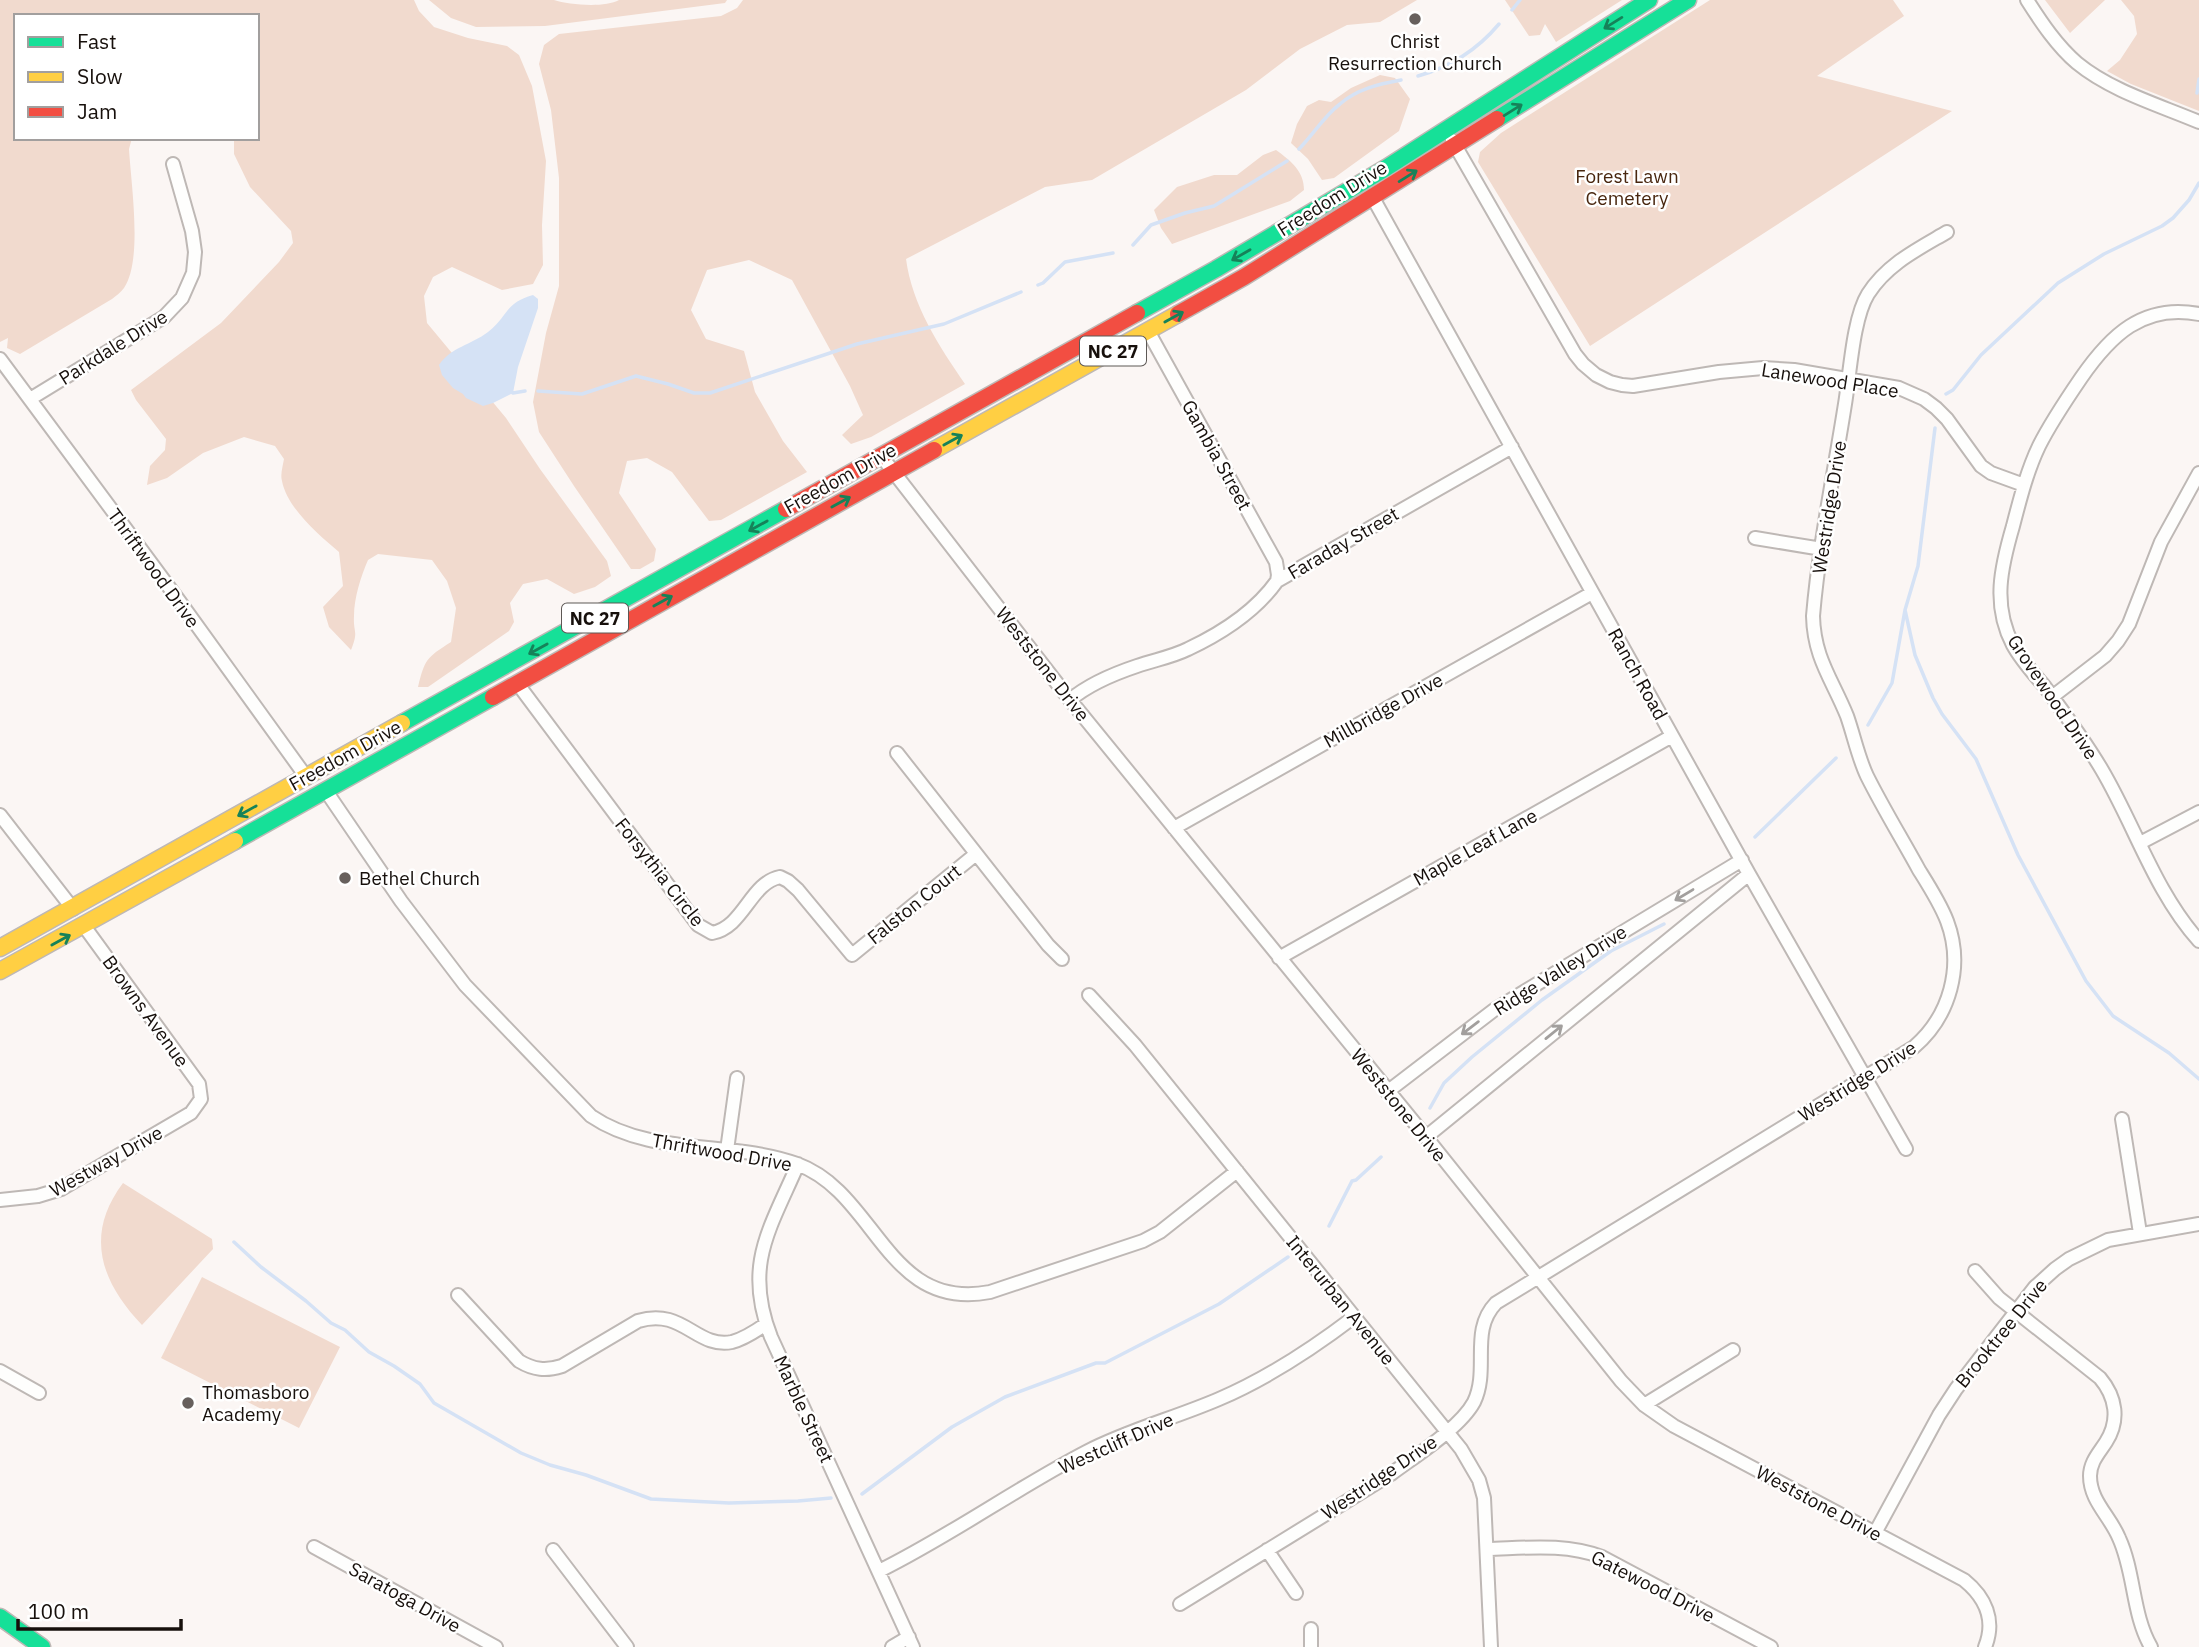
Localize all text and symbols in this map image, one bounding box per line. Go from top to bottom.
marker: Christ Resurrection Church [1407,11,1423,27]
legend [14,14,259,140]
one-way arrow [1604,15,1623,30]
text: Fast [77,27,117,55]
place label: Christ Resurrection Church [1328,29,1502,75]
text: Slow [77,62,123,90]
text: Jam [77,97,117,125]
one-way arrow [1503,103,1522,117]
street label: Freedom Drive [1273,155,1391,241]
park label: Forest Lawn Cemetery [1575,164,1679,210]
one-way arrow [1397,169,1417,183]
one-way arrow [1231,248,1251,262]
street label: Parkdale Drive [54,304,172,390]
one-way arrow [1163,310,1183,324]
road number: NC 27 [1080,337,1146,366]
street label: Lanewood Place [1760,357,1900,403]
street label: Gambia Street [1177,396,1257,514]
one-way arrow [943,433,963,447]
street label: Freedom Drive [780,437,900,519]
street label: Westridge Drive [1807,439,1851,575]
one-way arrow [830,495,850,509]
street label: Faraday Street [1283,502,1403,584]
street label: Thriftwood Drive [103,504,205,632]
one-way arrow [748,520,769,533]
one-way arrow [652,594,673,607]
street label: Weststone Drive [991,602,1095,726]
road number: NC 27 [562,604,628,632]
street label: Ranch Road [1603,624,1673,724]
street label: Grovewood Drive [2002,630,2104,764]
one-way arrow [528,643,549,656]
street label: Millbridge Drive [1319,667,1447,753]
street label: Freedom Drive [285,714,405,796]
street label: Maple Leaf Lane [1409,803,1541,891]
one-way arrow [238,804,258,818]
street label: Forsythia Circle [610,813,710,931]
street label: Falston Court [862,859,966,949]
place label: Bethel Church [359,866,480,890]
marker: Bethel Church [337,870,353,886]
one-way arrow [1674,888,1694,902]
street label: Ridge Valley Drive [1489,919,1631,1021]
one-way arrow [50,933,70,947]
street label: Browns Avenue [97,950,195,1072]
one-way arrow [1461,1021,1480,1035]
one-way arrow [1545,1024,1563,1040]
street label: Westridge Drive [1794,1035,1920,1127]
street label: Weststone Drive [1346,1043,1452,1167]
street label: Westway Drive [45,1120,167,1202]
street label: Thriftwood Drive [650,1128,794,1176]
street label: Interurban Avenue [1281,1230,1401,1370]
street label: Brooktree Drive [1950,1274,2052,1392]
street label: Marble Street [769,1351,839,1467]
place label: Thomasboro Academy [202,1380,309,1426]
marker: Thomasboro Academy [180,1395,196,1411]
street label: Westcliff Drive [1055,1407,1177,1479]
street label: Westridge Drive [1317,1429,1441,1525]
street label: Weststone Drive [1752,1460,1886,1546]
street label: Gatewood Drive [1587,1545,1719,1627]
street label: Saratoga Drive [345,1556,465,1638]
scale bar [18,1588,180,1632]
text: 100 m [28,1597,89,1625]

